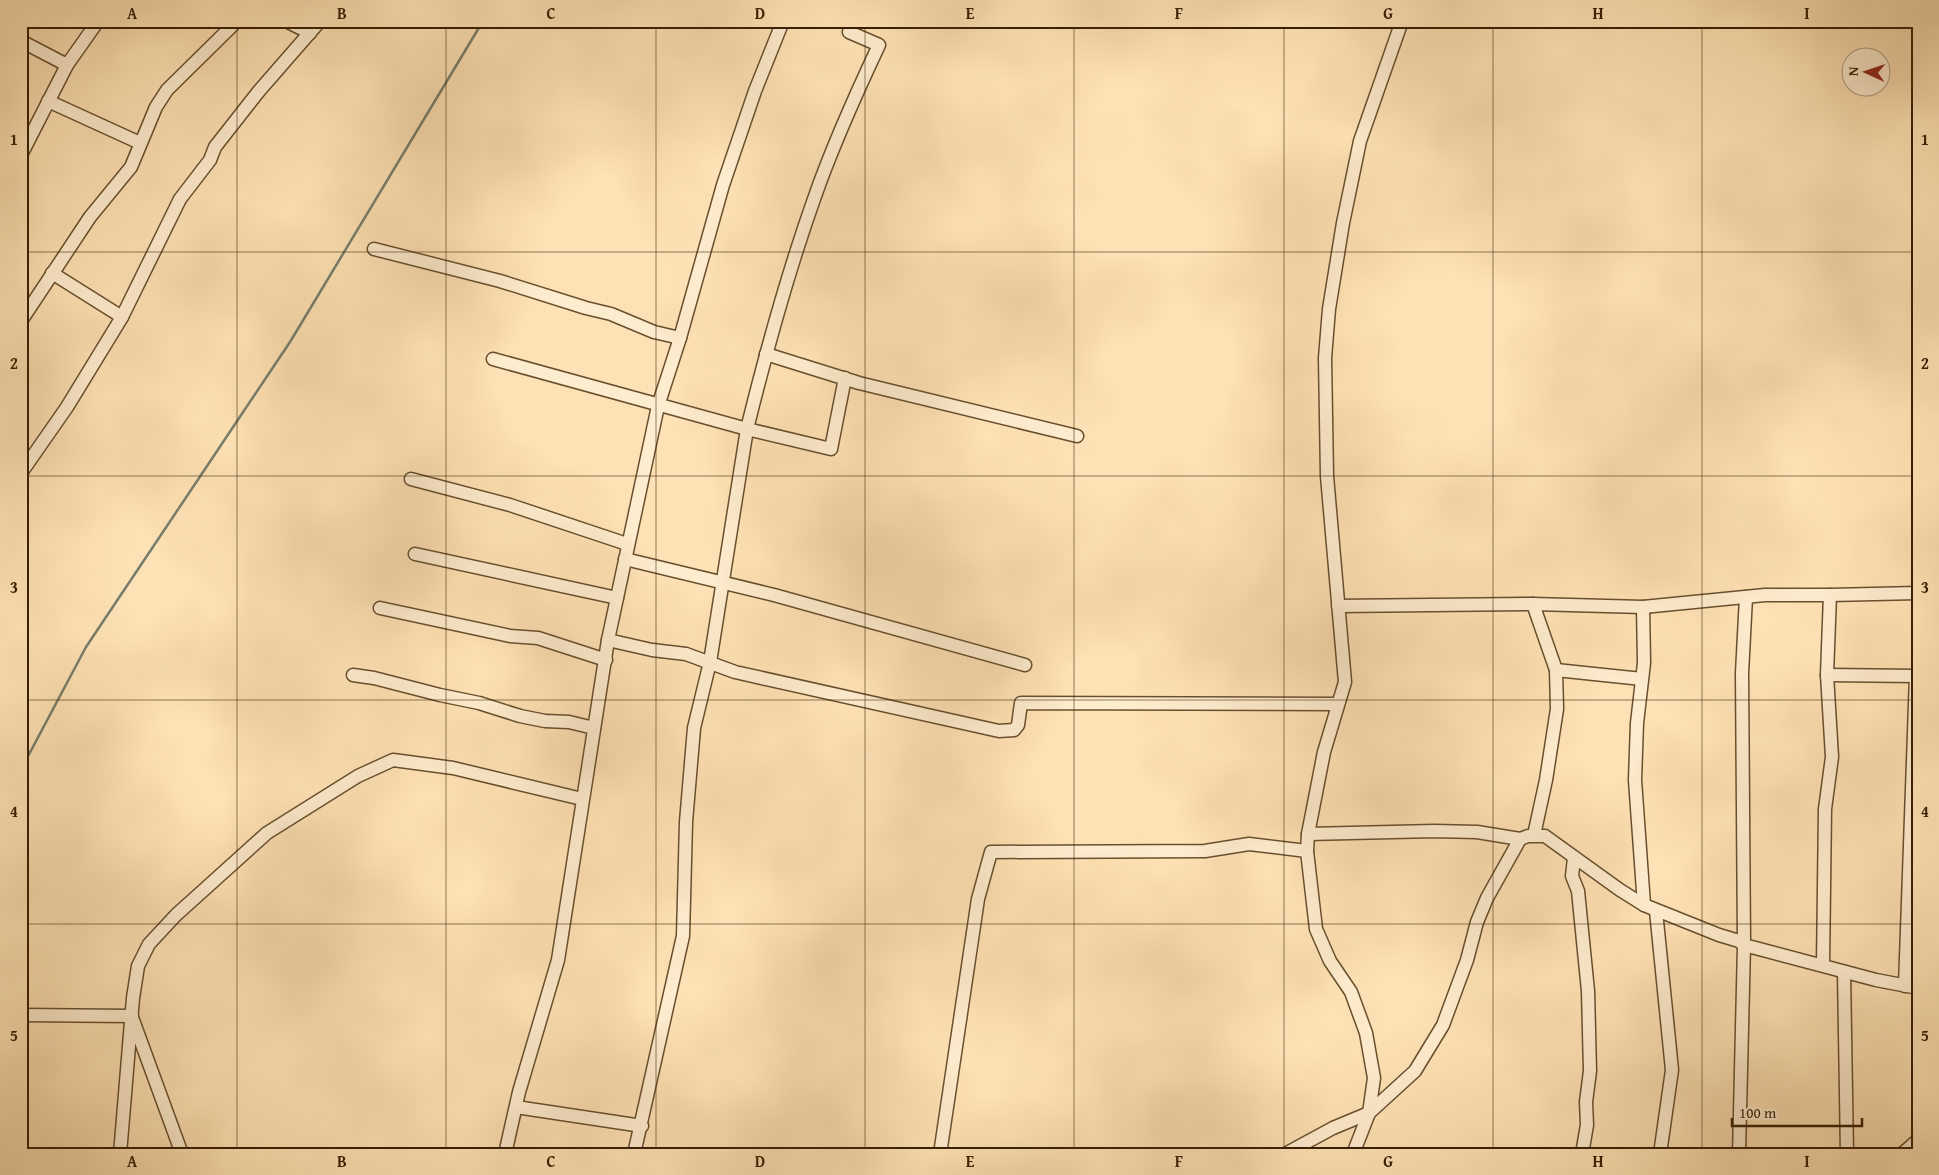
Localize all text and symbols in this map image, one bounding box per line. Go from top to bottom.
text: A [127,1,138,25]
text: B [337,1,347,25]
text: C [546,1,556,25]
text: D [755,1,765,25]
text: E [966,1,975,25]
text: F [1175,1,1183,25]
text: G [1383,1,1393,25]
text: H [1592,1,1604,25]
text: I [1804,1,1810,25]
north arrow [1842,48,1892,98]
text: N [1843,65,1863,77]
text: 1 [10,127,18,151]
text: 1 [1921,127,1929,151]
text: 2 [10,351,18,375]
text: 2 [1921,351,1929,375]
text: 3 [10,575,18,599]
text: 3 [1921,575,1929,599]
text: 4 [10,799,18,823]
text: 4 [1921,799,1929,823]
text: 5 [10,1023,18,1047]
text: 5 [1921,1023,1929,1047]
scale bar [1732,1095,1862,1127]
text: 100 m [1739,1102,1777,1123]
text: A [127,1149,138,1173]
text: B [337,1149,347,1173]
text: C [546,1149,556,1173]
text: D [755,1149,765,1173]
text: E [966,1149,975,1173]
text: F [1175,1149,1183,1173]
text: G [1383,1149,1393,1173]
text: H [1592,1149,1604,1173]
text: I [1804,1149,1810,1173]

